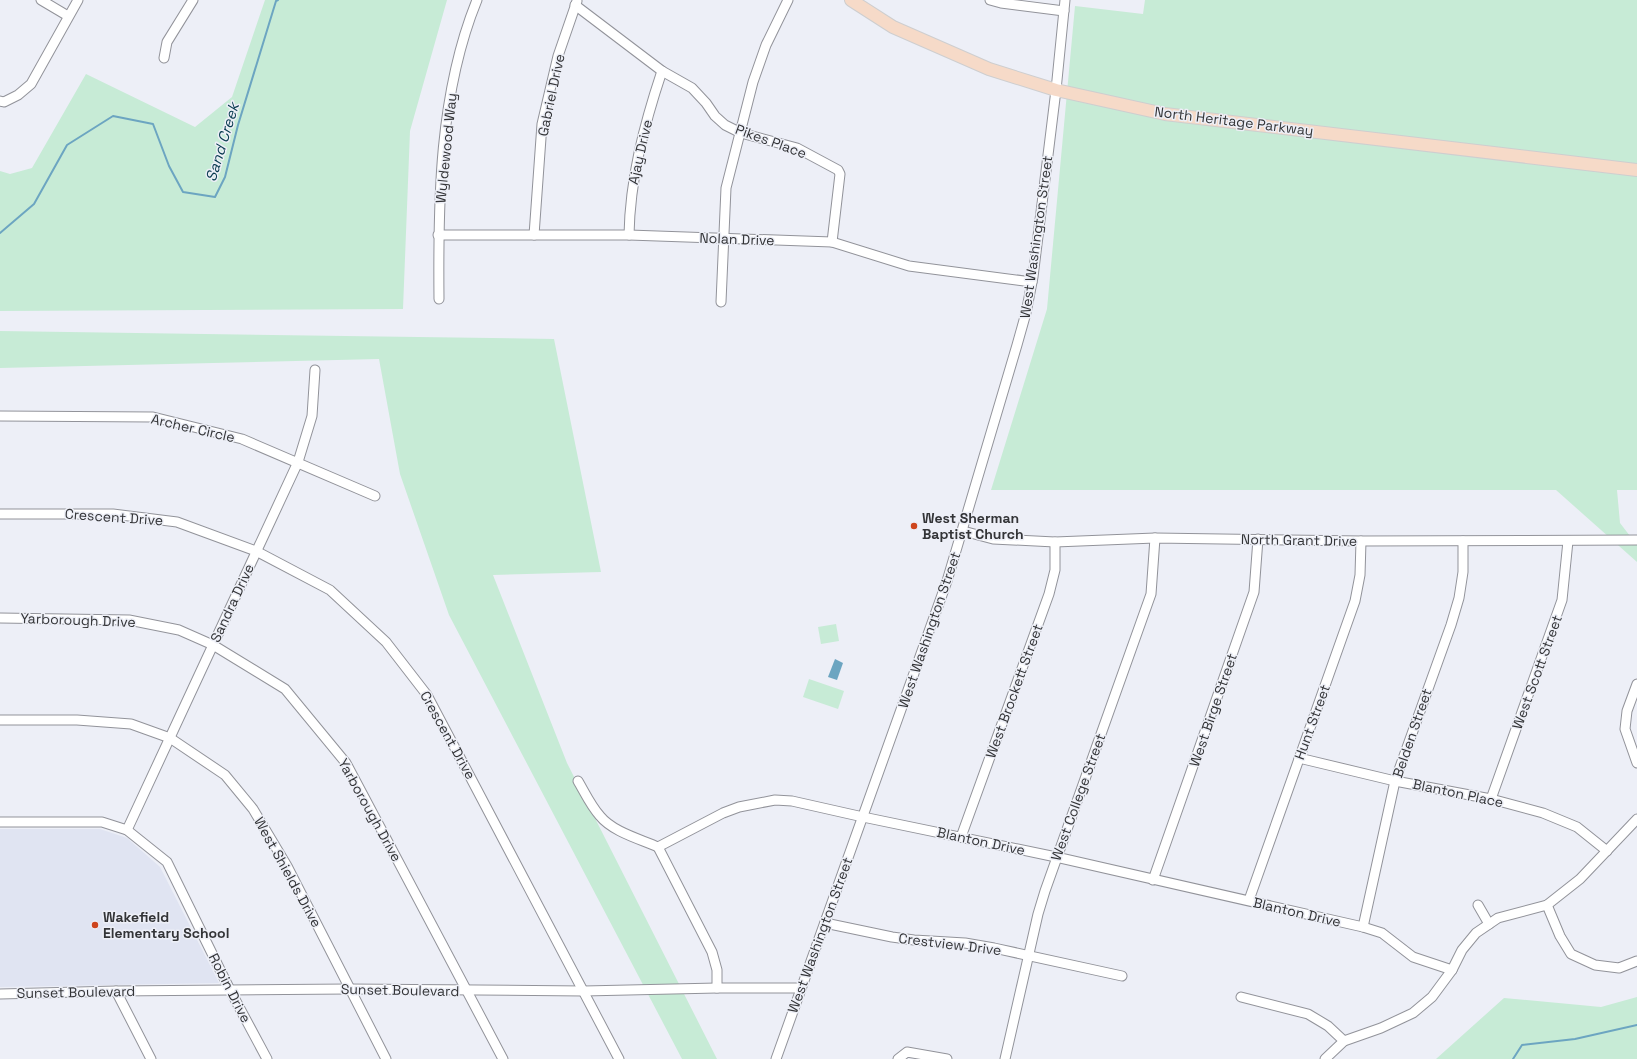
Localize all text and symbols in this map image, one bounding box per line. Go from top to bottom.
street label: Gabriel Drive [533,52,569,138]
street label: Wyldewood Way [431,92,461,204]
water label: Sand Creek [201,98,244,184]
street label: North Heritage Parkway [1154,102,1314,140]
street label: Ajay Drive [624,118,656,186]
street label: Pikes Place [733,120,809,162]
street label: West Washington Street [1016,154,1056,320]
street label: Nolan Drive [699,229,775,249]
street label: Archer Circle [149,410,237,446]
street label: Crescent Drive [64,505,164,529]
place label: West Sherman Baptist Church [922,509,1024,543]
marker: West Sherman Baptist Church [909,521,919,531]
street label: North Grant Drive [1241,530,1357,550]
street label: West Washington Street [894,549,964,711]
street label: Sandra Drive [206,561,258,645]
street label: Yarborough Drive [20,609,136,631]
street label: West Scott Street [1508,612,1566,732]
street label: West Brockett Street [981,621,1047,761]
street label: West Birge Street [1185,651,1241,769]
street label: Hunt Street [1290,682,1334,762]
street label: Belden Street [1388,686,1436,780]
street label: Crescent Drive [416,688,480,782]
street label: West College Street [1047,731,1109,863]
street label: Yarborough Drive [334,755,406,865]
street label: Blanton Place [1411,775,1505,811]
street label: West Shields Drive [250,814,326,930]
street label: Blanton Drive [935,823,1027,859]
street label: West Washington Street [783,855,857,1015]
street label: Blanton Drive [1251,893,1343,931]
place label: Wakefield Elementary School [103,908,229,942]
marker: Wakefield Elementary School [90,920,100,930]
street label: Crestview Drive [898,929,1002,959]
street label: Robin Drive [205,950,255,1026]
street label: Sunset Boulevard [341,980,459,1000]
street label: Sunset Boulevard [17,982,135,1002]

